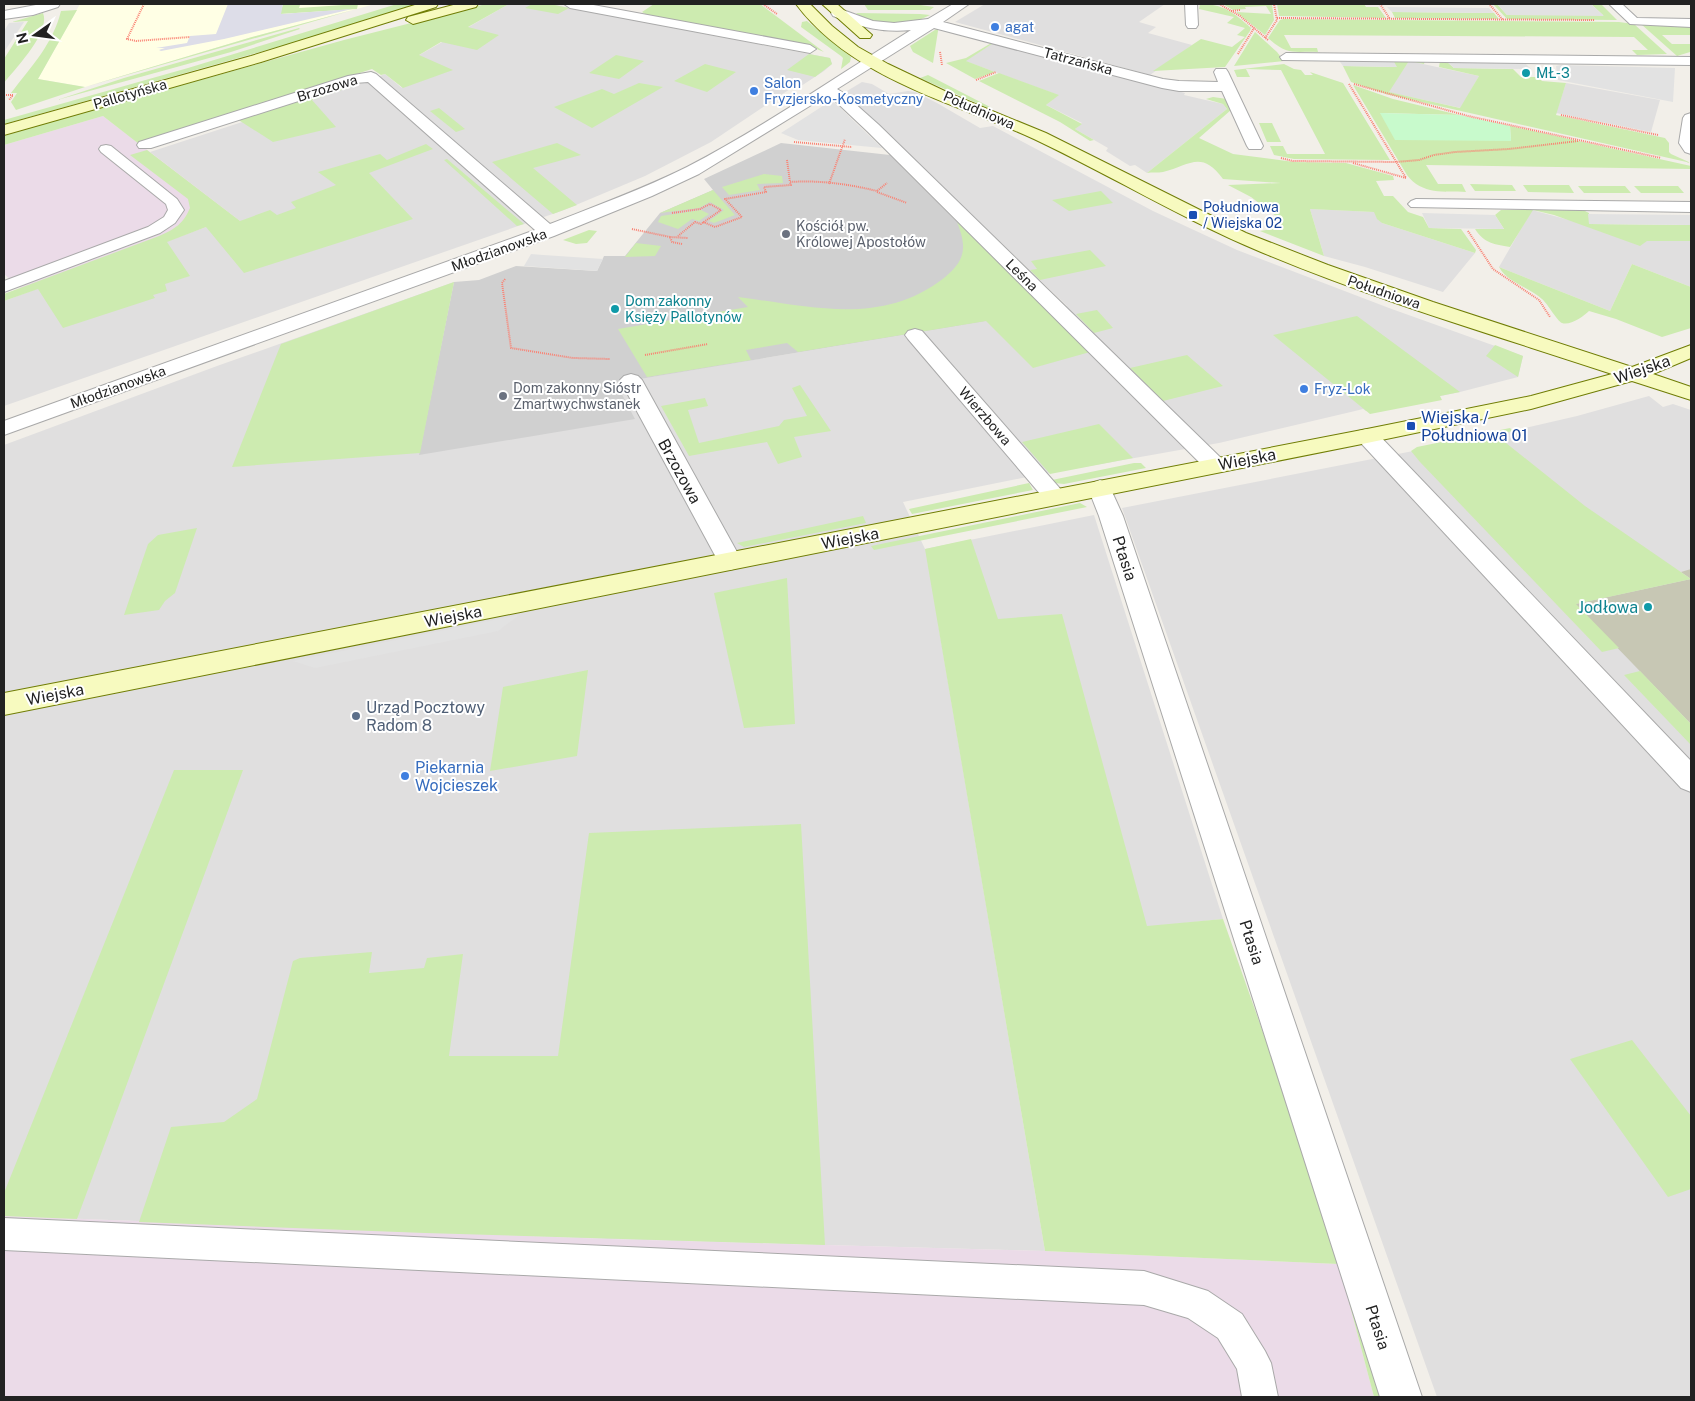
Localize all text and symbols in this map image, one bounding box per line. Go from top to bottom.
north arrow [10,10,60,60]
place label: agat [1005,19,1034,35]
marker: agat [989,21,1001,33]
text: N [13,31,31,45]
street label: Tatrzańska [1042,44,1114,78]
place label: MŁ-3 [1536,65,1570,81]
marker: MŁ-3 [1520,67,1532,79]
street label: Brzozowa [295,71,359,105]
place label: Salon Fryzjersko-Kosmetyczny [764,75,924,107]
street label: Pallotyńska [92,76,168,112]
marker: Salon Fryzjersko-Kosmetyczny [748,85,760,97]
street label: Południowa [941,88,1017,132]
place label: Południowa / Wiejska 02 [1203,199,1282,231]
marker: Południowa / Wiejska 02 [1187,209,1199,221]
place label: Kościół pw. Królowej Apostołów [796,218,926,250]
street label: Młodzianowska [449,225,549,275]
marker: Kościół pw. Królowej Apostołów [780,228,792,240]
street label: Leśna [1003,256,1041,294]
street label: Południowa [1346,272,1422,312]
place label: Dom zakonny Księży Pallotynów [625,293,742,325]
marker: Dom zakonny Księży Pallotynów [609,303,621,315]
street label: Wiejska [1612,351,1673,388]
street label: Młodzianowska [68,362,168,412]
place label: Dom zakonny Sióstr Zmartwychwstanek [513,380,641,412]
place label: Fryz-Lok [1314,381,1371,397]
marker: Fryz-Lok [1298,383,1310,395]
street label: Wierzbowa [955,384,1015,448]
marker: Dom zakonny Sióstr Zmartwychwstanek [497,390,509,402]
place label: Wiejska / Południowa 01 [1421,408,1528,445]
marker: Wiejska / Południowa 01 [1405,420,1417,432]
street label: Brzozowa [654,435,705,507]
street label: Wiejska [1217,445,1277,474]
street label: Wiejska [820,524,880,553]
street label: Ptasia [1108,533,1141,583]
place label: Jodłowa [1578,598,1638,617]
marker: Jodłowa [1642,601,1654,613]
street label: Wiejska [423,602,483,631]
street label: Wiejska [25,680,85,709]
place label: Urząd Pocztowy Radom 8 [366,698,486,735]
marker: Urząd Pocztowy Radom 8 [350,710,362,722]
place label: Piekarnia Wojcieszek [415,758,498,795]
marker: Piekarnia Wojcieszek [399,770,411,782]
street label: Ptasia [1235,917,1268,967]
street label: Ptasia [1361,1302,1394,1352]

